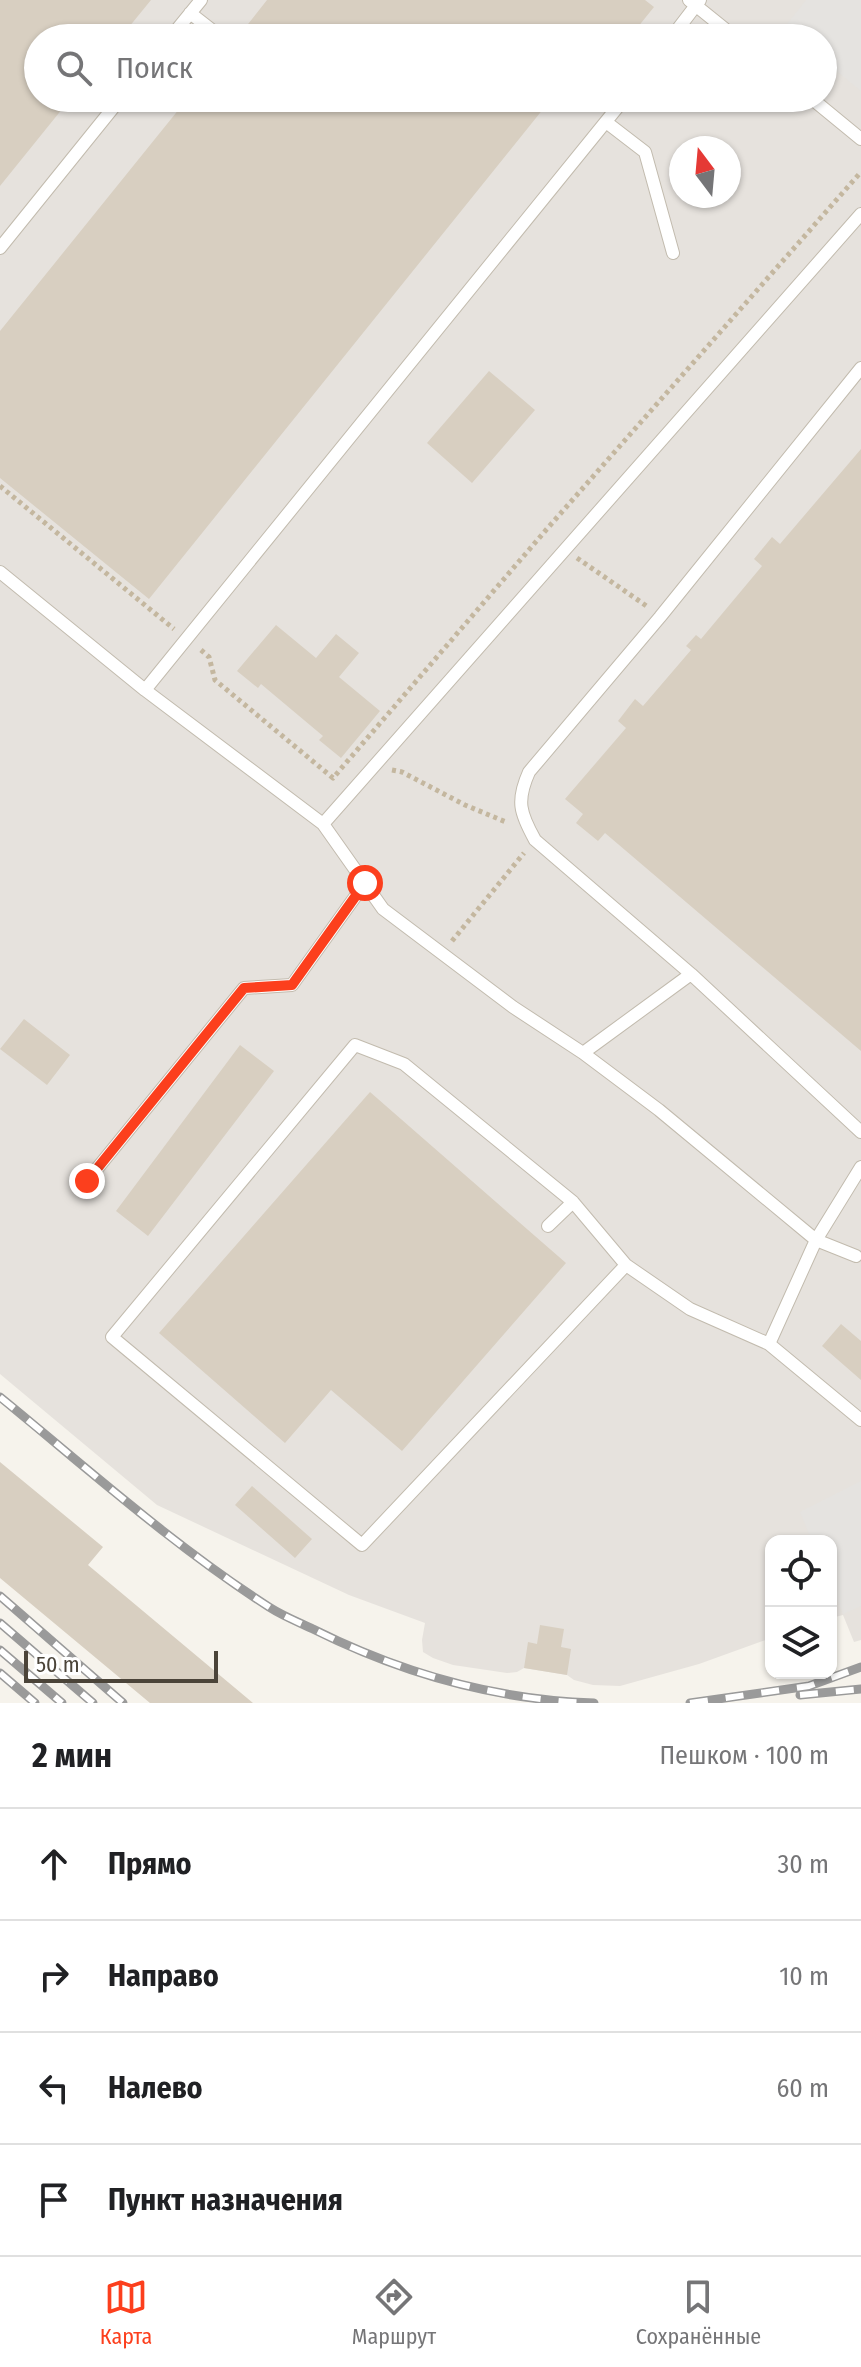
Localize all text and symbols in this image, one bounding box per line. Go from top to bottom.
search box [24,24,837,112]
icon: search [52,46,96,90]
text: Поиск [116,50,193,86]
north arrow [669,136,741,208]
route start [347,865,383,901]
route end [69,1163,105,1199]
map controls [765,1535,837,1679]
button: locate [765,1535,837,1607]
button: layers [765,1607,837,1679]
scale bar [24,1647,218,1683]
text: 50 m [36,1651,80,1678]
text: 2 мин [32,1735,112,1776]
text: Пешком · 100 m [659,1740,829,1771]
icon: ahead [32,1842,76,1886]
text: Прямо [108,1846,192,1882]
text: 30 m [778,1849,829,1880]
icon: right [32,1954,76,1998]
text: Направо [108,1958,219,1994]
text: 10 m [779,1961,829,1992]
icon: left [32,2066,76,2110]
text: Налево [108,2070,203,2106]
text: 60 m [776,2073,829,2104]
icon: arrive [32,2178,76,2222]
text: Пункт назначения [108,2182,343,2218]
tab: Карта [100,2275,152,2350]
tab: Маршрут [352,2275,436,2350]
tab: Сохранённые [636,2275,761,2350]

